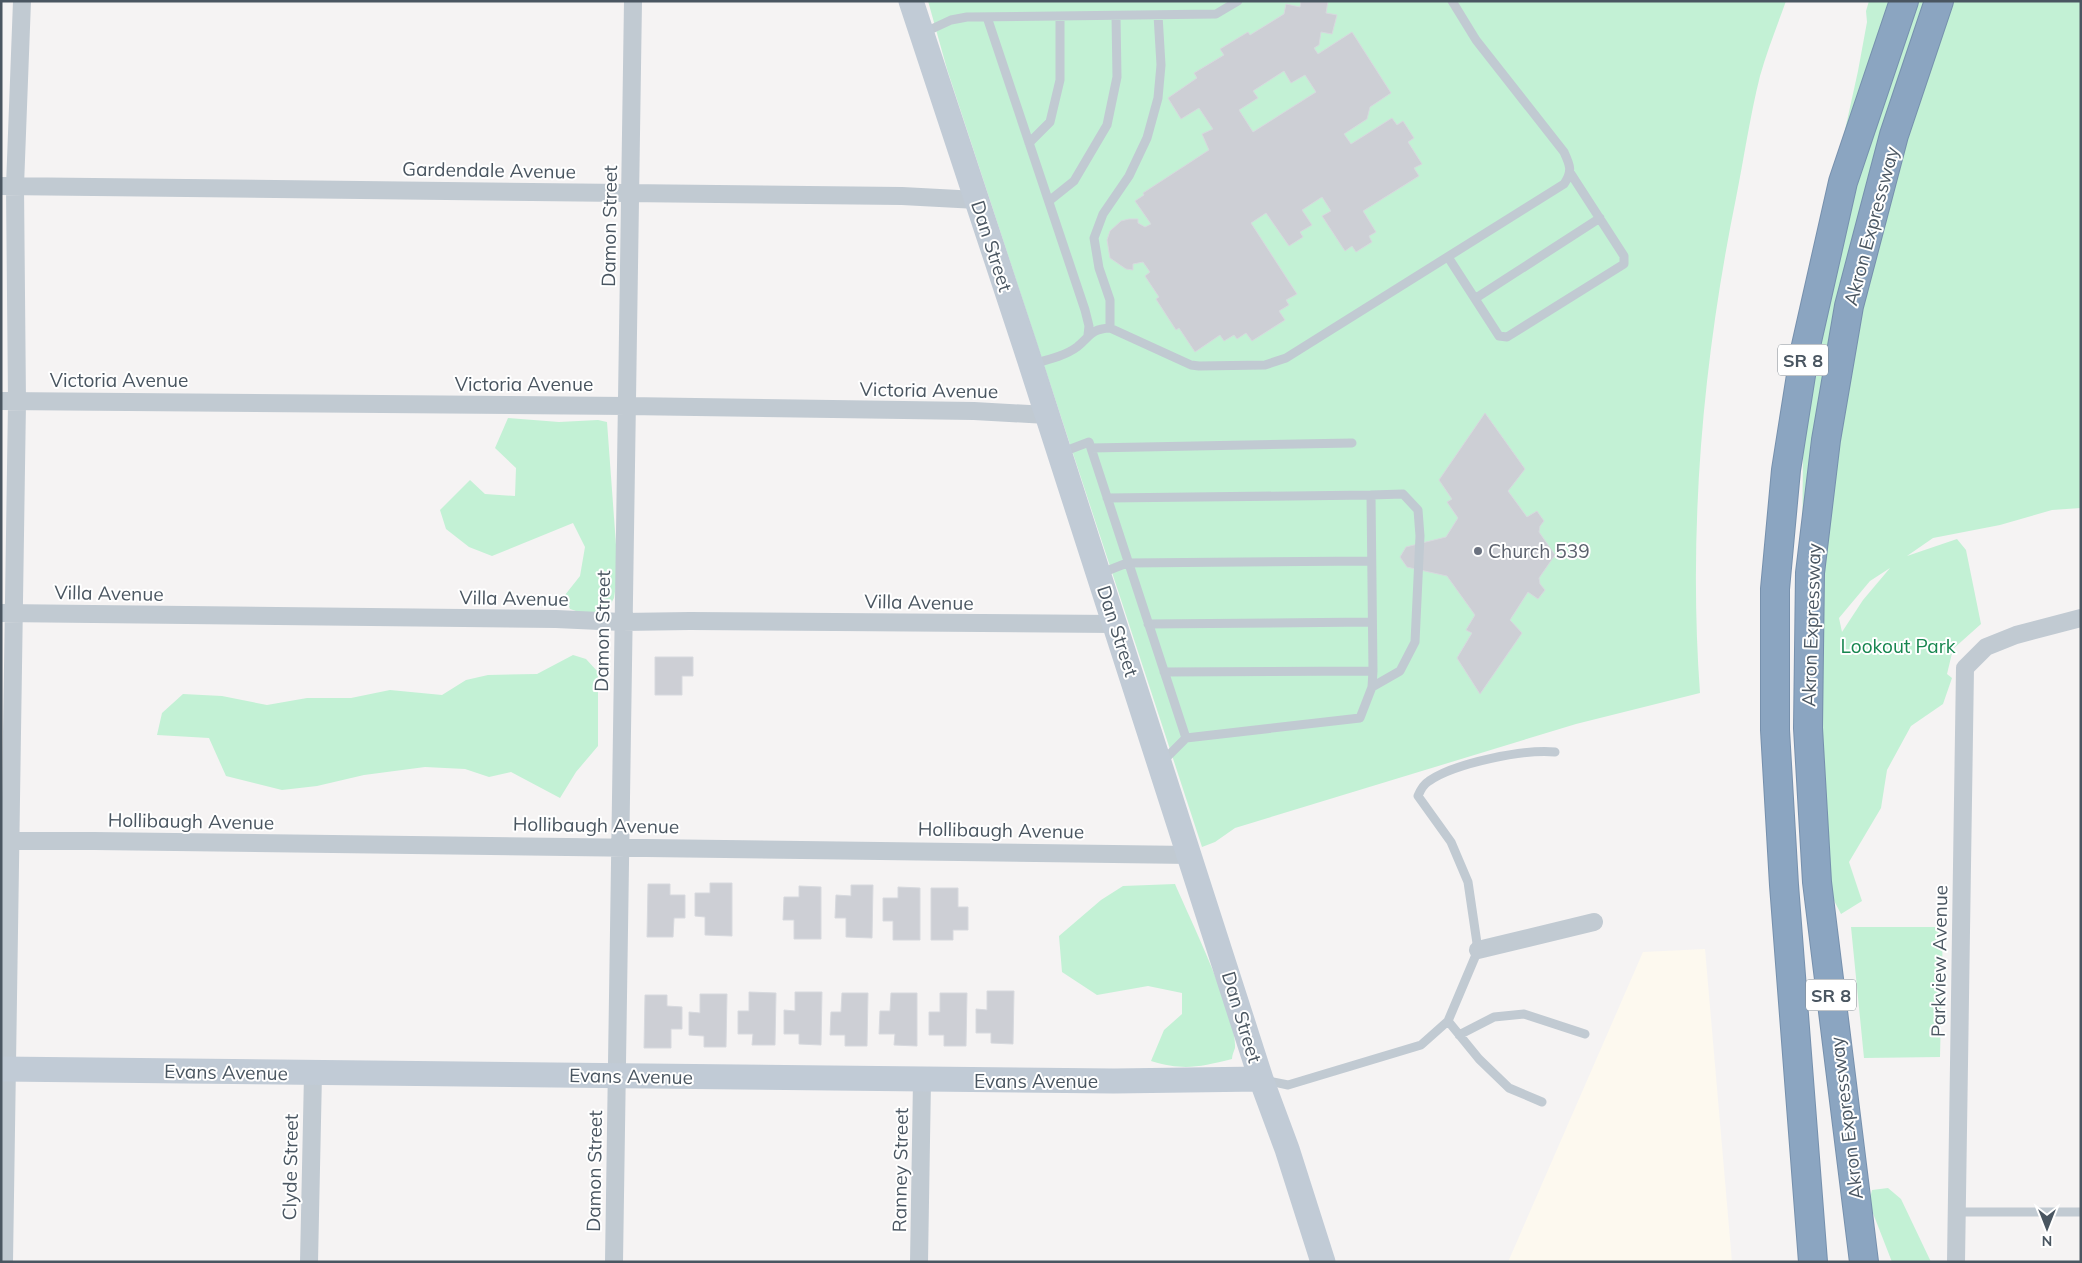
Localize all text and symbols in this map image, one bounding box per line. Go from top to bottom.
street label: Akron Expressway [1838,144,1904,308]
street label: Gardendale Avenue [402,156,576,184]
street label: Damon Street [596,165,622,287]
street label: Dan Street [966,197,1018,295]
road number: SR 8 [1778,344,1828,376]
street label: Victoria Avenue [50,368,188,392]
street label: Victoria Avenue [455,372,593,396]
street label: Victoria Avenue [860,377,998,403]
place label: Church 539 [1488,539,1590,563]
street label: Akron Expressway [1796,543,1826,707]
marker: Church 539 [1472,545,1484,557]
street label: Damon Street [589,570,615,692]
street label: Villa Avenue [54,580,164,606]
street label: Dan Street [1092,582,1144,680]
street label: Villa Avenue [459,585,569,611]
street label: Villa Avenue [864,589,974,615]
park label: Lookout Park [1841,634,1956,658]
street label: Hollibaugh Avenue [108,808,274,834]
street label: Hollibaugh Avenue [513,812,679,838]
street label: Hollibaugh Avenue [918,817,1084,843]
street label: Parkview Avenue [1926,885,1952,1037]
street label: Dan Street [1217,968,1267,1066]
road number: SR 8 [1806,980,1856,1010]
street label: Akron Expressway [1824,1035,1868,1201]
street label: Evans Avenue [164,1059,288,1085]
street label: Evans Avenue [569,1063,693,1089]
street label: Evans Avenue [974,1069,1098,1093]
street label: Ranney Street [887,1107,913,1232]
street label: Damon Street [581,1110,607,1232]
street label: Clyde Street [277,1113,303,1221]
north arrow [2022,1203,2072,1253]
text: N [2042,1232,2052,1250]

